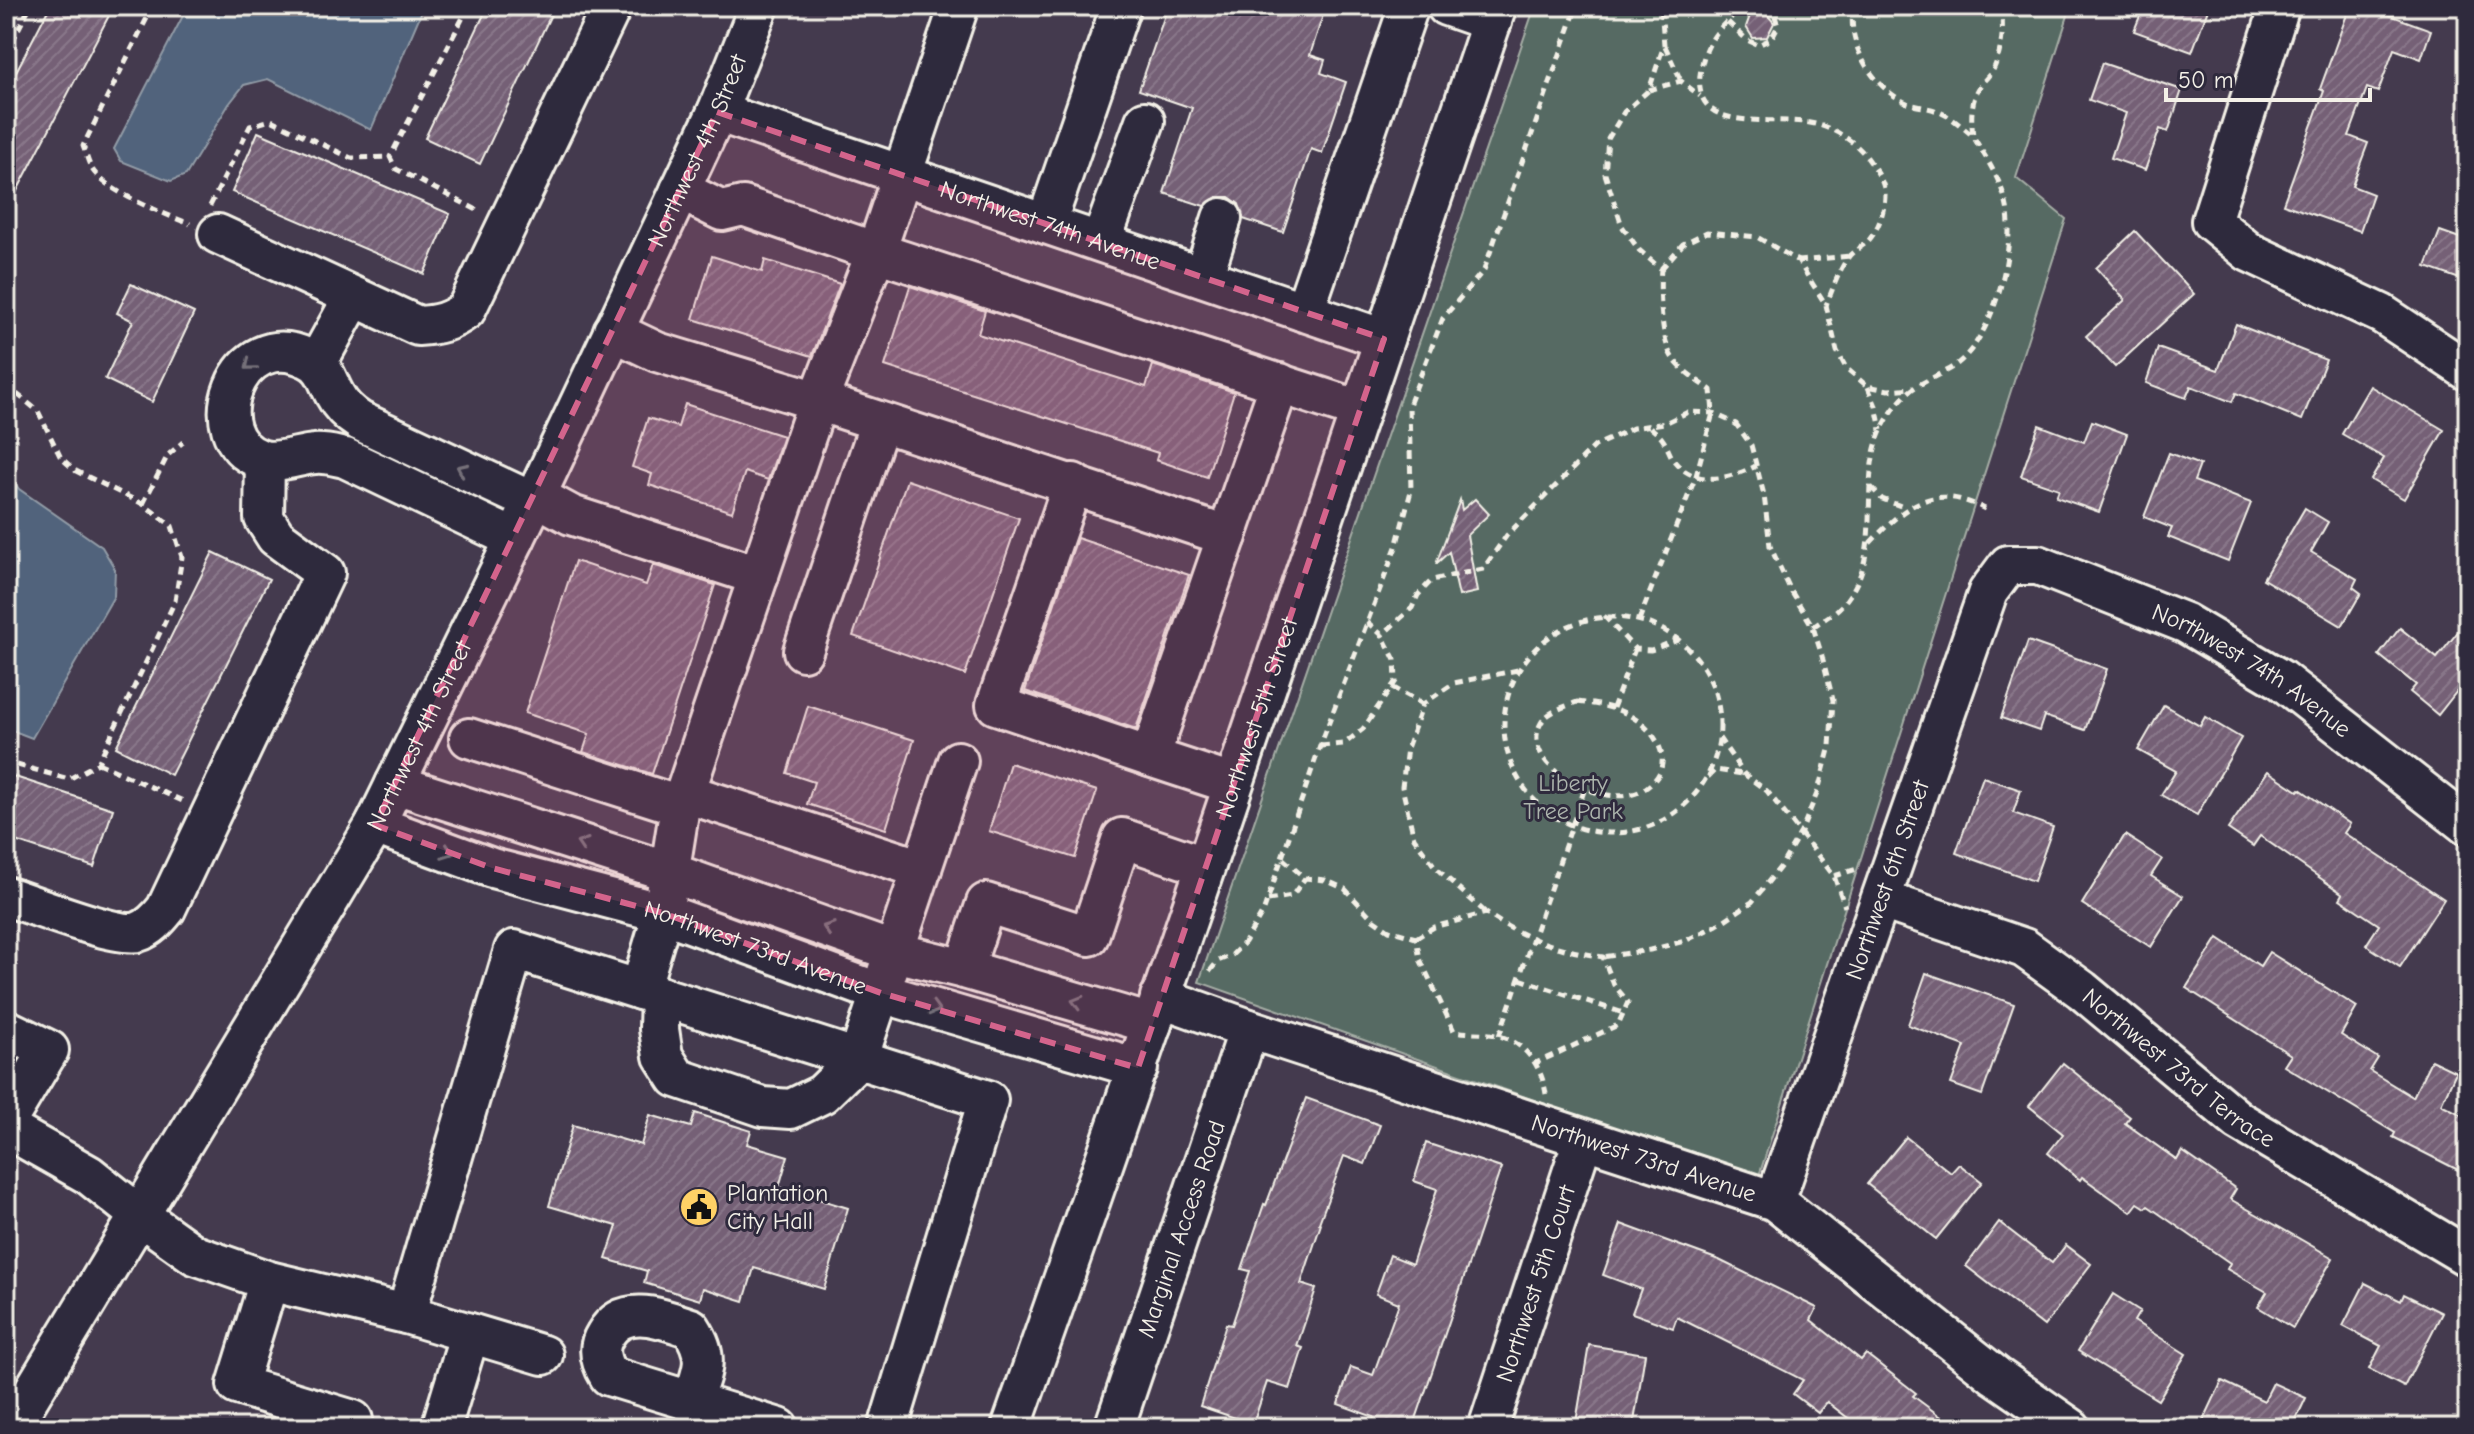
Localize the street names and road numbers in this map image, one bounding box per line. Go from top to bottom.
street label: Northwest 4th Street [642,49,753,251]
street label: Northwest 74th Avenue [937,175,1164,276]
street label: Northwest 74th Avenue [2148,597,2357,743]
street label: Northwest 5th Street [1209,612,1304,821]
street label: Northwest 4th Street [360,635,478,835]
street label: Northwest 6th Street [1839,775,1935,984]
street label: Northwest 73rd Avenue [641,895,871,1001]
street label: Northwest 73rd Terrace [2077,982,2280,1153]
street label: Northwest 73rd Avenue [1528,1108,1760,1208]
street label: Marginal Access Road [1132,1117,1231,1341]
street label: Northwest 5th Court [1490,1181,1581,1386]

